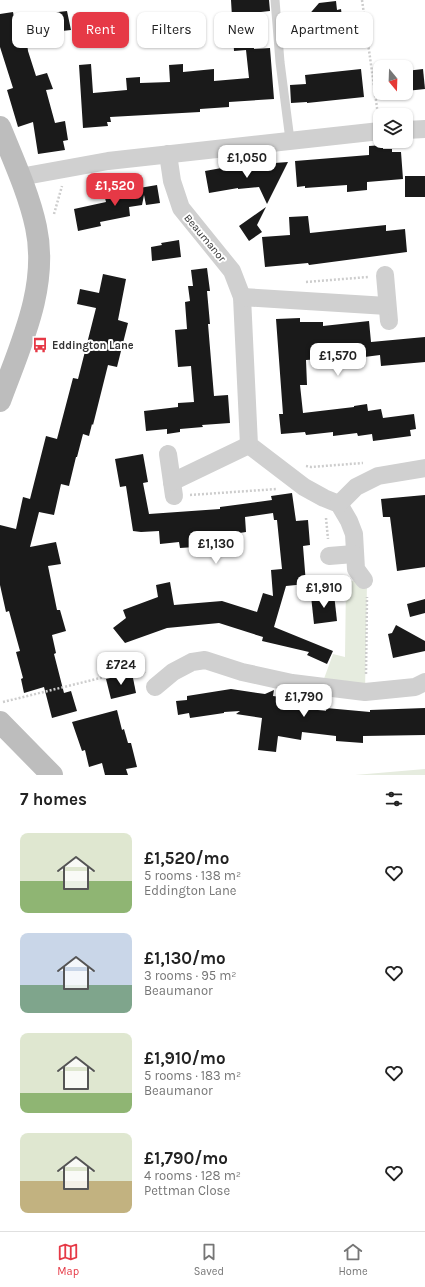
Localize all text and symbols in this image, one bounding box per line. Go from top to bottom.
chip: Buy [12,12,64,48]
chip: Rent [72,12,129,48]
chip: Filters [137,12,206,48]
chip: New [214,12,268,48]
chip: Apartment [276,12,373,48]
north arrow [373,60,413,100]
map controls [373,60,413,148]
button: layers [373,108,413,148]
pin: £1,050 [214,145,280,179]
text: £1,050 [227,150,267,165]
pin: £1,520 [82,173,148,207]
text: £1,520 [95,178,135,193]
street label: Beaumanor [181,212,229,264]
bus stop icon: Eddington Lane [31,336,49,354]
place label: Eddington Lane [52,339,134,352]
pin: £1,570 [305,343,371,377]
text: £1,570 [319,348,357,363]
pin: £1,130 [183,531,249,565]
text: £1,130 [198,536,234,551]
pin: £1,910 [291,575,357,609]
text: £1,910 [306,580,342,595]
pin: £724 [97,652,145,686]
text: £724 [106,657,136,672]
pin: £1,790 [271,684,337,718]
text: £1,790 [285,689,323,704]
icon: filters [383,788,405,810]
text: 7 homes [20,789,87,809]
text: £1,520/mo [144,848,229,868]
icon: home [52,849,100,897]
icon: heart [383,862,405,884]
text: 5 rooms · 138 m² [144,868,241,883]
text: Eddington Lane [144,883,236,898]
text: £1,130/mo [144,948,226,968]
icon: home [52,949,100,997]
icon: heart [383,962,405,984]
text: 3 rooms · 95 m² [144,968,237,983]
text: Beaumanor [144,983,213,998]
text: £1,910/mo [144,1048,226,1068]
icon: home [52,1049,100,1097]
icon: heart [383,1062,405,1084]
text: 5 rooms · 183 m² [144,1068,241,1083]
text: Beaumanor [144,1083,213,1098]
text: £1,790/mo [144,1148,228,1168]
icon: home [52,1149,100,1197]
icon: heart [383,1162,405,1184]
text: 4 rooms · 128 m² [144,1168,241,1183]
text: Pettman Close [144,1183,230,1198]
tab: Map [57,1241,79,1278]
tab: Saved [194,1241,224,1278]
tab: Home [338,1241,368,1278]

